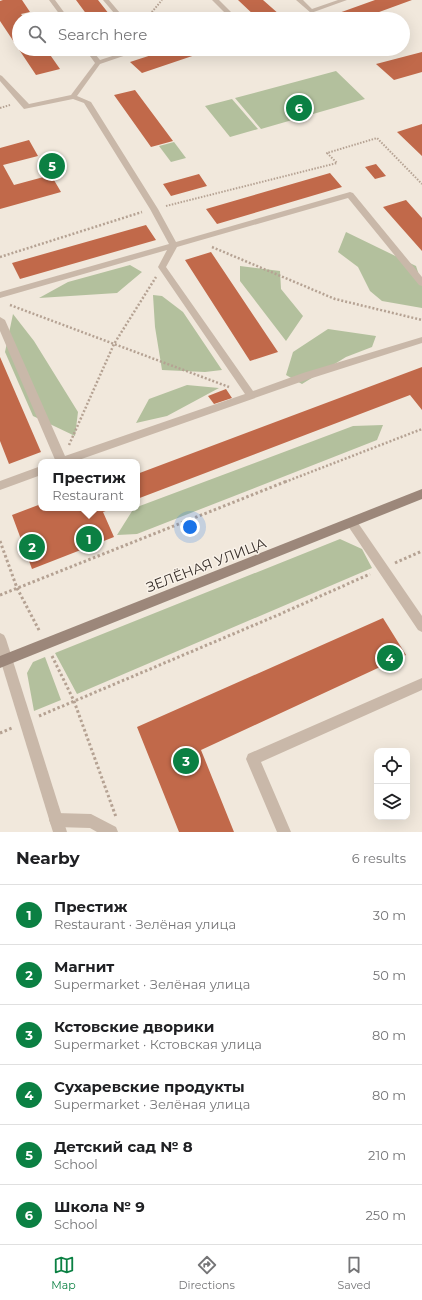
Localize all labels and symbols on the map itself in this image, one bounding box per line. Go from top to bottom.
pin: 6 [286,93,312,123]
pin: 5 [39,151,65,181]
your location [180,517,200,537]
pin: 1 [76,524,102,554]
pin: 2 [19,532,45,562]
street label: ЗЕЛЁНАЯ УЛИЦА [143,534,269,596]
pin: 4 [377,643,403,673]
pin: 3 [173,746,199,776]

